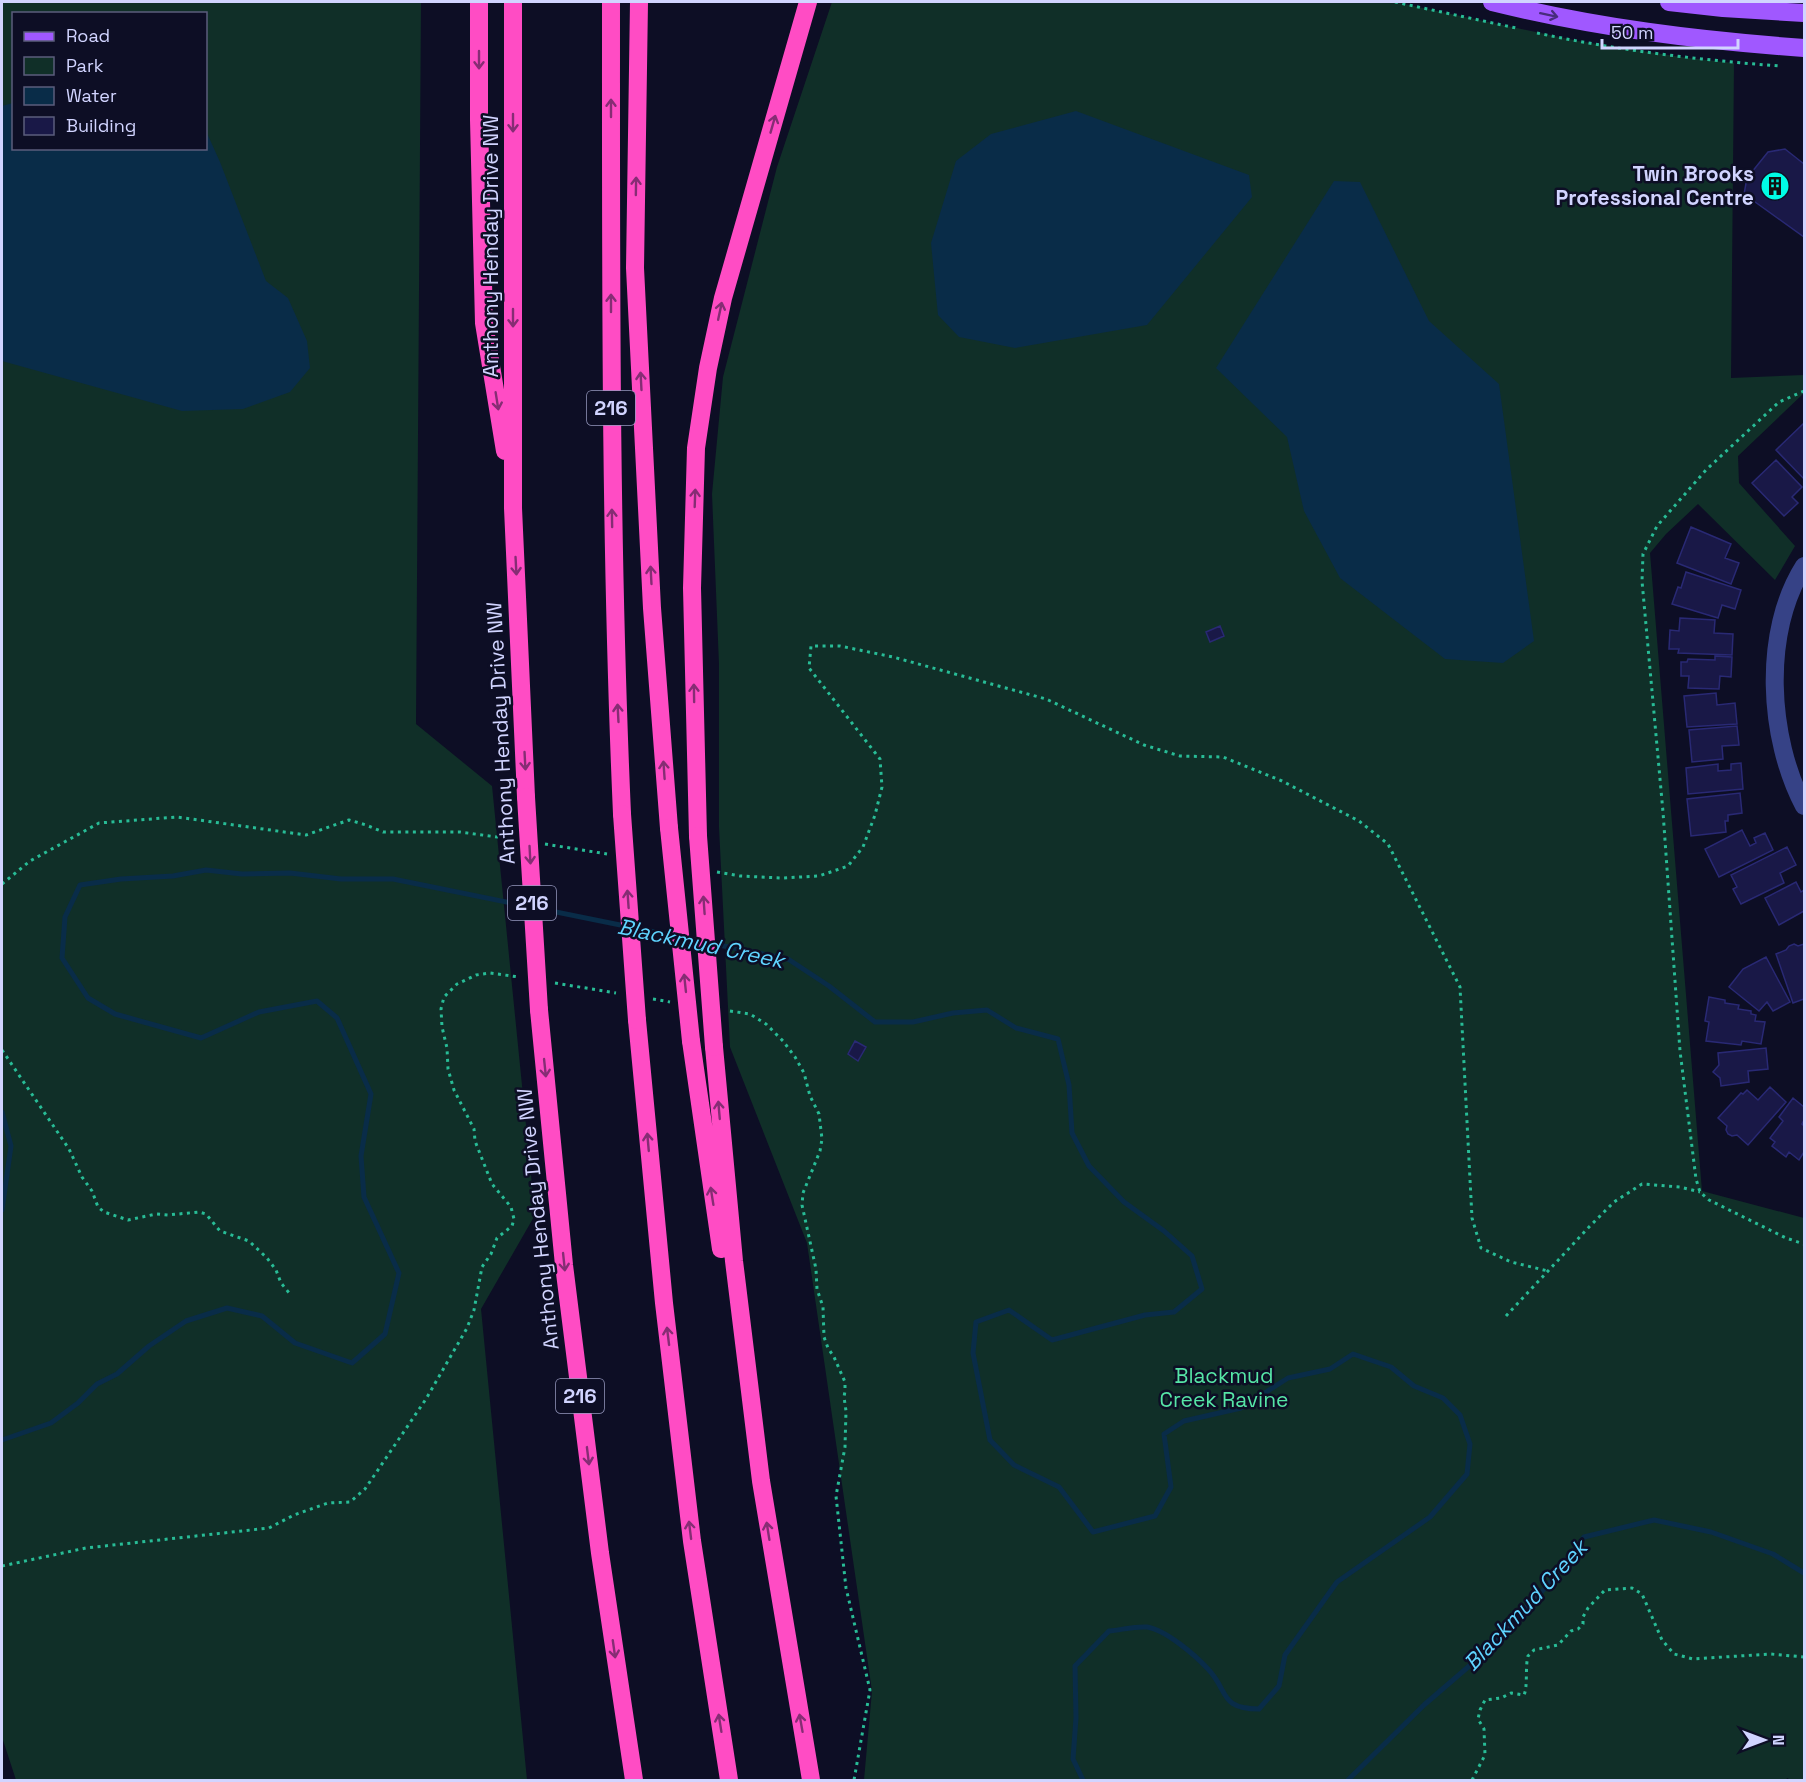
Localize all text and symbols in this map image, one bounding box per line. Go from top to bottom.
one-way arrow [1539,10,1558,22]
legend [12,12,207,150]
scale bar [1602,12,1738,50]
text: 50 m [1611,21,1653,44]
text: Road [66,24,110,47]
one-way arrow [473,49,485,69]
text: Park [66,54,104,77]
text: Water [66,84,117,107]
one-way arrow [605,98,617,118]
one-way arrow [507,112,519,132]
text: Building [66,114,136,137]
street label: Anthony Henday Drive NW [477,115,504,377]
one-way arrow [768,115,779,134]
place label: Twin Brooks Professional Centre [1556,160,1754,211]
building icon: Twin Brooks Professional Centre [1759,170,1791,202]
one-way arrow [630,176,642,196]
one-way arrow [605,293,617,313]
one-way arrow [715,302,726,321]
one-way arrow [507,307,519,327]
one-way arrow [635,371,646,391]
one-way arrow [491,391,502,410]
road number: 216 [587,391,635,425]
one-way arrow [689,489,700,509]
one-way arrow [607,509,618,529]
one-way arrow [510,556,521,576]
one-way arrow [645,566,656,586]
street label: Anthony Henday Drive NW [480,601,521,865]
one-way arrow [689,684,700,704]
one-way arrow [612,704,623,724]
one-way arrow [519,750,530,770]
one-way arrow [659,760,670,780]
one-way arrow [524,845,535,865]
road number: 216 [508,886,556,920]
one-way arrow [622,890,633,910]
one-way arrow [698,895,709,915]
water label: Blackmud Creek [615,912,789,975]
one-way arrow [679,973,690,993]
one-way arrow [540,1058,551,1078]
street label: Anthony Henday Drive NW [510,1087,565,1351]
one-way arrow [713,1100,724,1120]
one-way arrow [642,1133,653,1153]
one-way arrow [707,1186,718,1206]
one-way arrow [559,1252,570,1272]
one-way arrow [662,1327,673,1347]
park label: Blackmud Creek Ravine [1159,1362,1289,1413]
road number: 216 [556,1379,604,1413]
one-way arrow [582,1445,593,1465]
one-way arrow [684,1521,695,1540]
one-way arrow [763,1521,774,1541]
water label: Blackmud Creek [1457,1532,1594,1676]
one-way arrow [609,1639,620,1658]
north arrow [1734,1710,1794,1770]
one-way arrow [715,1713,726,1733]
one-way arrow [795,1713,806,1733]
text: N [1768,1735,1789,1745]

